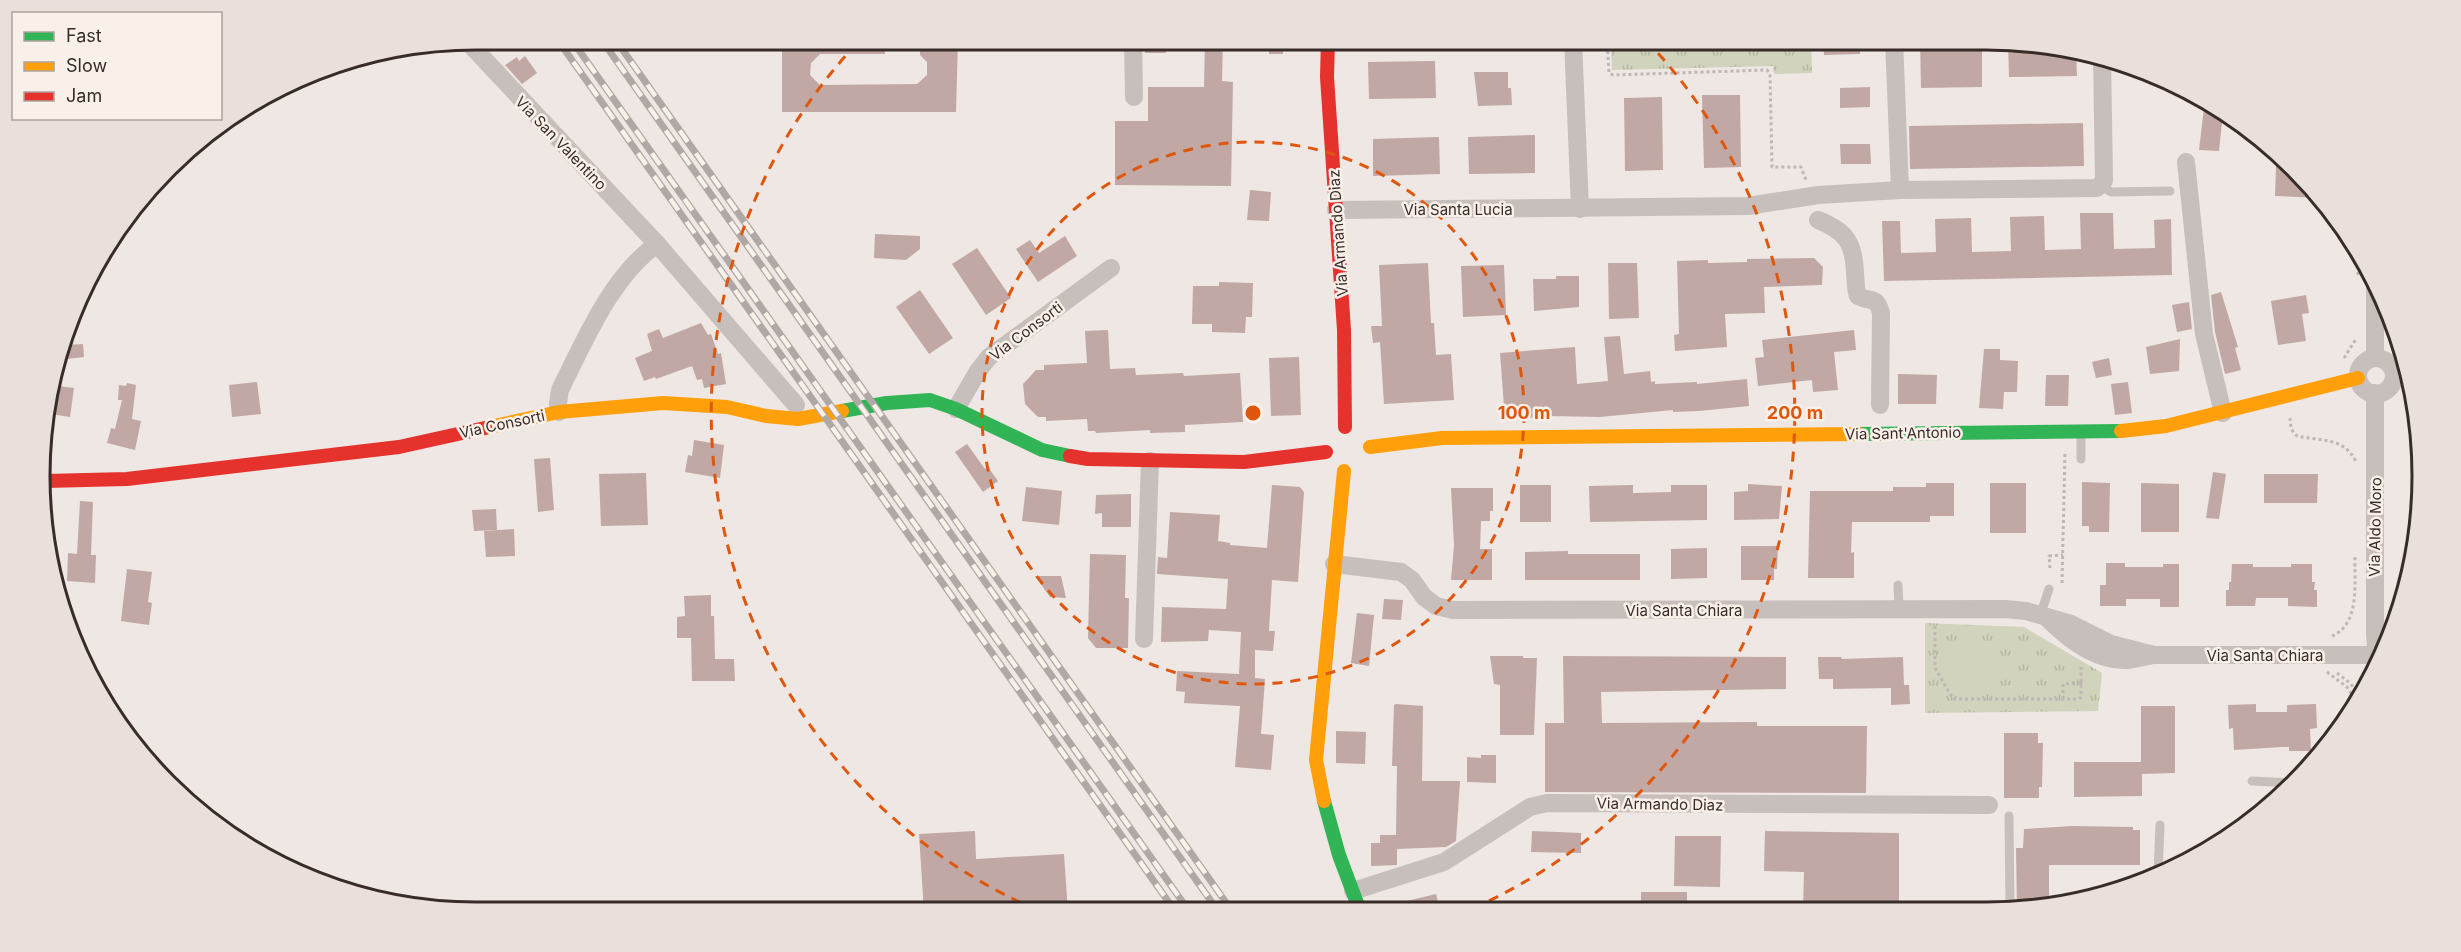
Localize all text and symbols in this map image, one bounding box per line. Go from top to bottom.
legend [12,12,222,120]
text: Fast [66,25,102,46]
text: Slow [66,55,107,76]
text: Jam [66,85,102,106]
street label: Via San Valentino [511,92,611,194]
street label: Via Armando Diaz [1324,169,1352,297]
street label: Via Santa Lucia [1403,200,1513,219]
street label: Via Consorti [986,297,1066,365]
text: 100 m [1498,402,1550,423]
text: 200 m [1767,402,1823,423]
centre of rings [1243,403,1263,423]
street label: Via Consorti [458,406,546,442]
street label: Via Sant'Antonio [1845,422,1961,444]
street label: Via Aldo Moro [2365,477,2385,577]
street label: Via Santa Chiara [1625,601,1743,620]
street label: Via Santa Chiara [2206,646,2324,665]
street label: Via Armando Diaz [1596,793,1724,815]

